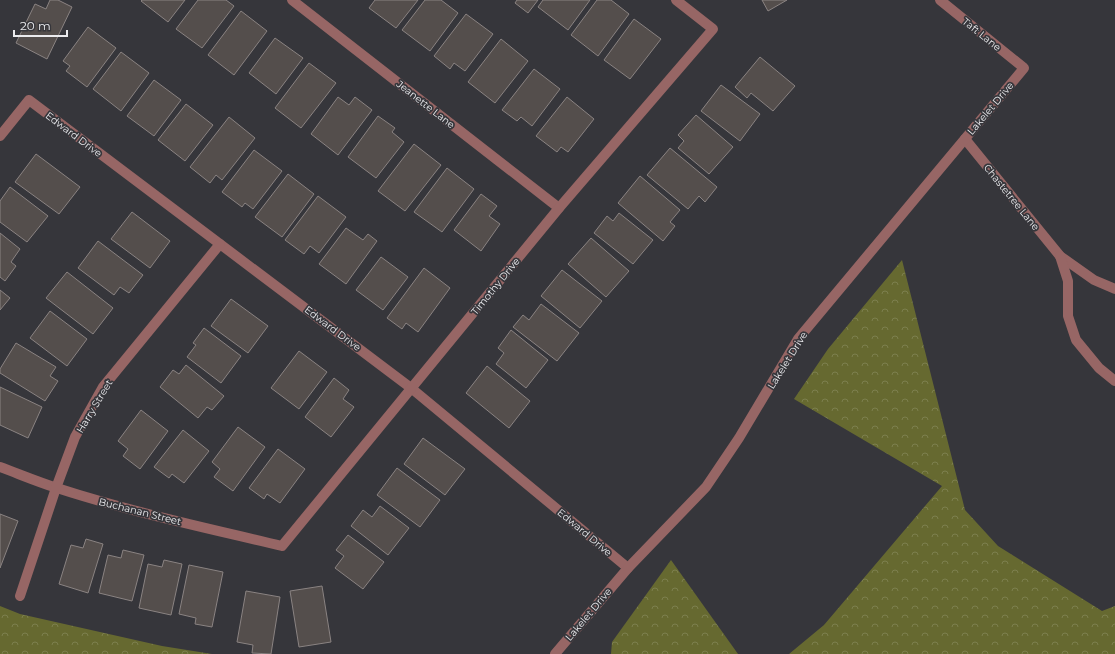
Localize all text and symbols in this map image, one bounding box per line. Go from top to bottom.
scale bar [14,12,67,38]
street label: Taft Lane [960,15,1004,54]
text: 20 m [20,18,51,33]
street label: Jeanette Lane [393,77,458,131]
street label: Lakelet Drive [964,79,1016,137]
street label: Edward Drive [43,109,105,160]
street label: Chastetree Lane [981,161,1042,233]
street label: Timothy Drive [468,255,523,318]
street label: Edward Drive [302,303,364,354]
street label: Lakelet Drive [765,329,810,391]
street label: Harry Street [73,377,115,435]
street label: Buchanan Street [97,495,183,528]
street label: Edward Drive [555,506,615,559]
street label: Lakelet Drive [562,585,614,643]

